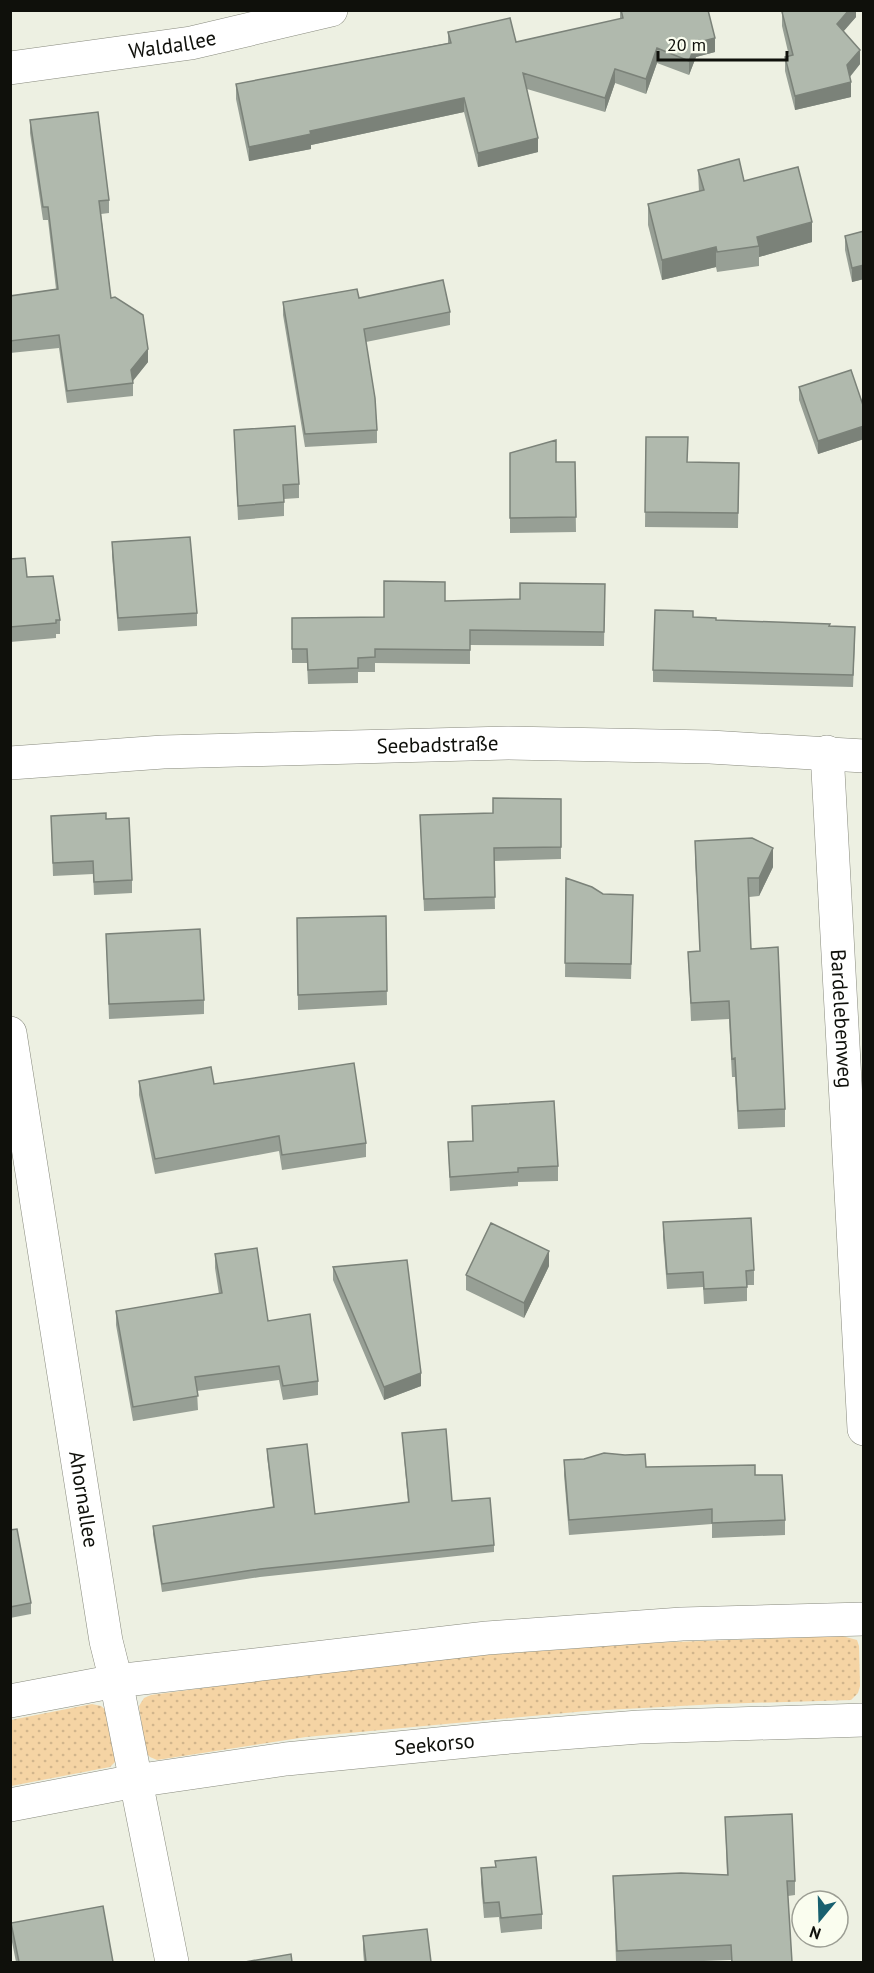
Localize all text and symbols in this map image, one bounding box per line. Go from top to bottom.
street label: Waldallee [127,24,219,64]
scale bar [658,24,787,62]
text: 20 m [667,33,706,56]
street label: Seebadstraße [376,729,499,759]
street label: Bardelebenweg [825,948,859,1089]
street label: Ahornallee [63,1449,105,1549]
street label: Seekorso [393,1726,476,1761]
north arrow [790,1889,850,1949]
text: N [807,1922,823,1944]

